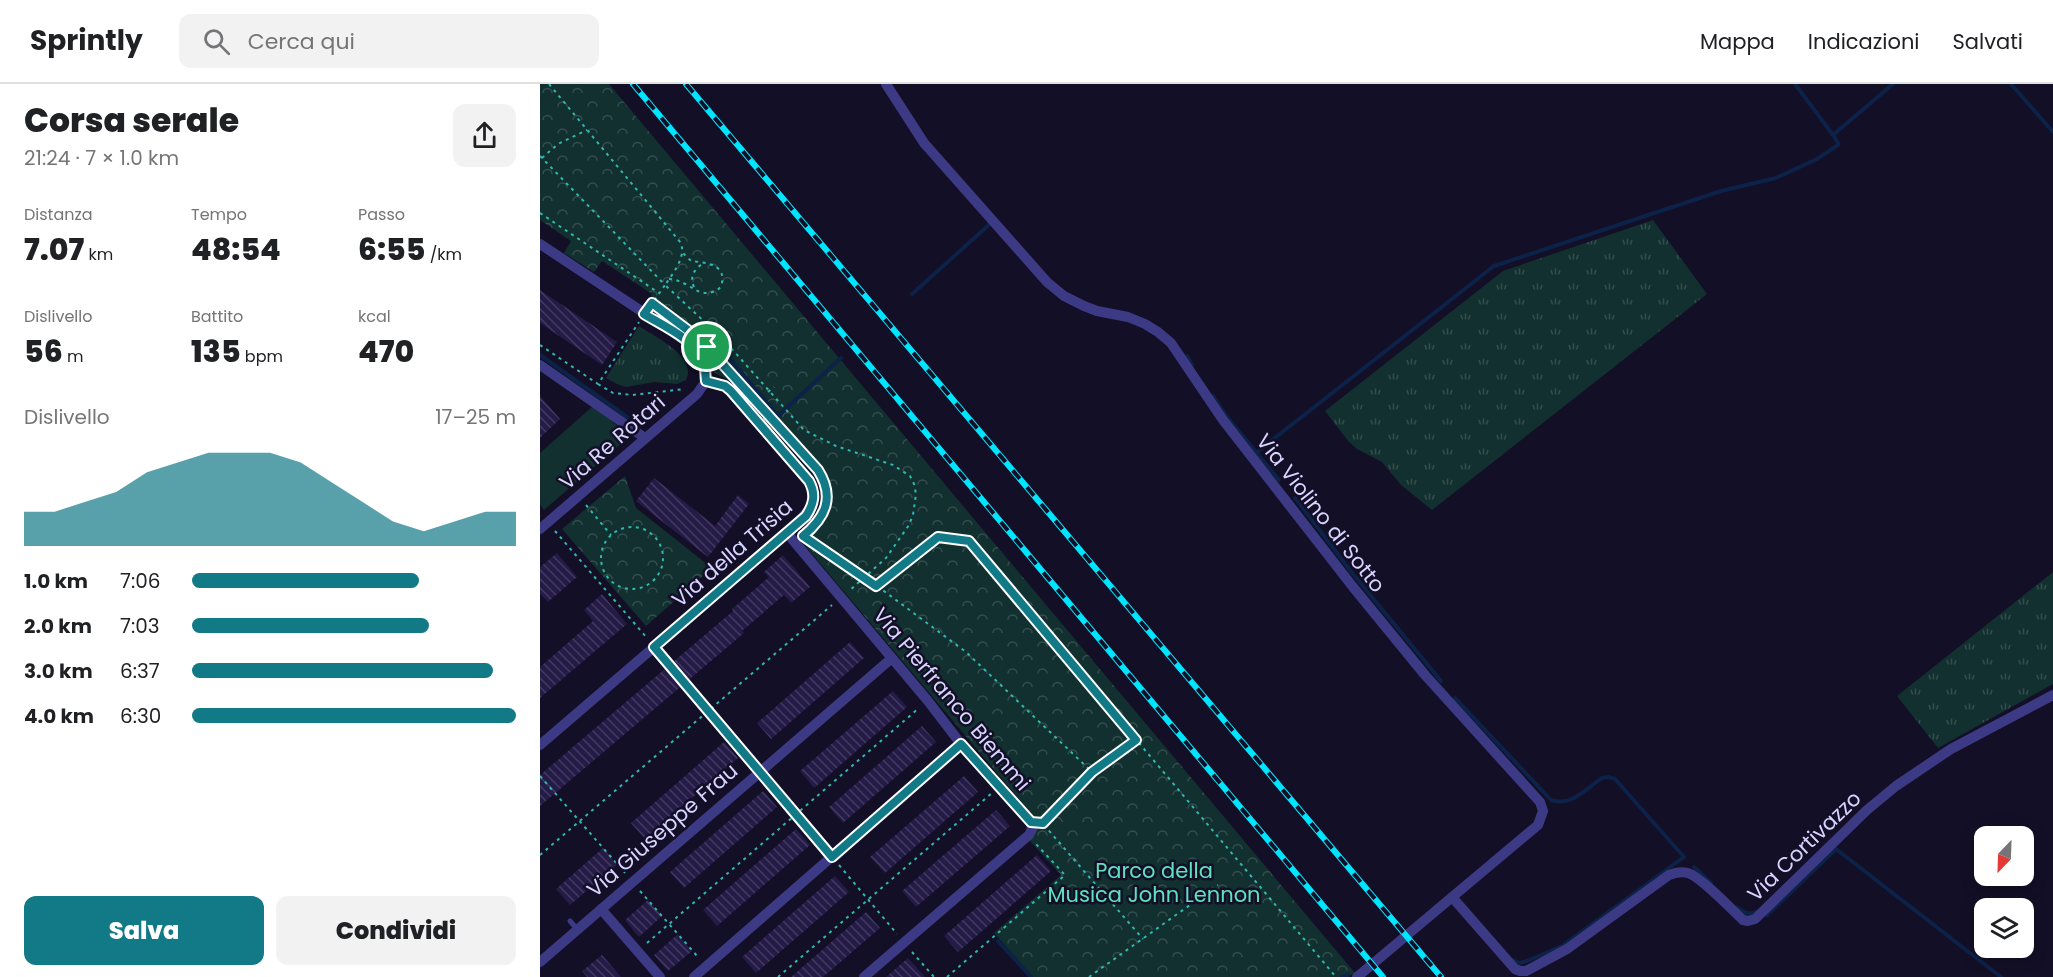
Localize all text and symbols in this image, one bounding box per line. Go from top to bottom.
search box [179,14,599,68]
text: Sprintly [30,21,143,60]
icon: search [200,25,233,58]
text: Cerca qui [248,26,355,57]
text: Mappa [1700,27,1775,56]
text: Indicazioni [1808,27,1920,56]
text: Salvati [1953,27,2023,56]
text: Corsa serale [24,97,239,144]
button: share [453,104,516,167]
text: 21:24 · 7 × 1.0 km [24,144,179,172]
text: Distanza [24,203,93,226]
text: Tempo [191,203,247,226]
text: Passo [358,203,405,226]
text: 7.07 [24,228,84,271]
text: 48:54 [191,228,281,271]
text: 6:55 [358,228,425,271]
text: km [84,243,113,266]
text: /km [425,243,462,266]
text: Dislivello [24,305,92,328]
text: Battito [191,305,243,328]
text: kcal [358,305,391,328]
pin [681,321,732,372]
text: 56 [24,330,63,373]
text: 135 [191,330,241,373]
text: 470 [358,330,414,373]
icon: arrive [690,330,723,363]
text: m [63,345,83,368]
text: bpm [241,345,283,368]
street label: Via Re Rotari [553,388,671,496]
text: Dislivello [24,403,110,431]
text: 17–25 m [435,403,516,431]
street label: Via Violino di Sotto [1250,428,1392,598]
street label: Via della Trisia [665,492,799,614]
text: 1.0 km [24,567,88,595]
text: 7:06 [120,567,160,595]
street label: Via Pierfranco Biemmi [867,601,1037,797]
text: 2.0 km [24,612,92,640]
text: 7:03 [120,612,160,640]
text: 3.0 km [24,657,93,685]
text: 6:37 [120,657,160,685]
text: 4.0 km [24,702,94,730]
text: 6:30 [120,702,161,730]
street label: Via Giuseppe Frau [580,756,744,904]
street label: Via Cortivazzo [1741,784,1867,908]
north arrow [1974,826,2034,886]
map controls [1974,826,2034,958]
park label: Parco della Musica John Lennon [1047,856,1261,909]
button: Salva [24,896,264,965]
button: Condividi [276,896,516,965]
button: layers [1974,898,2034,958]

